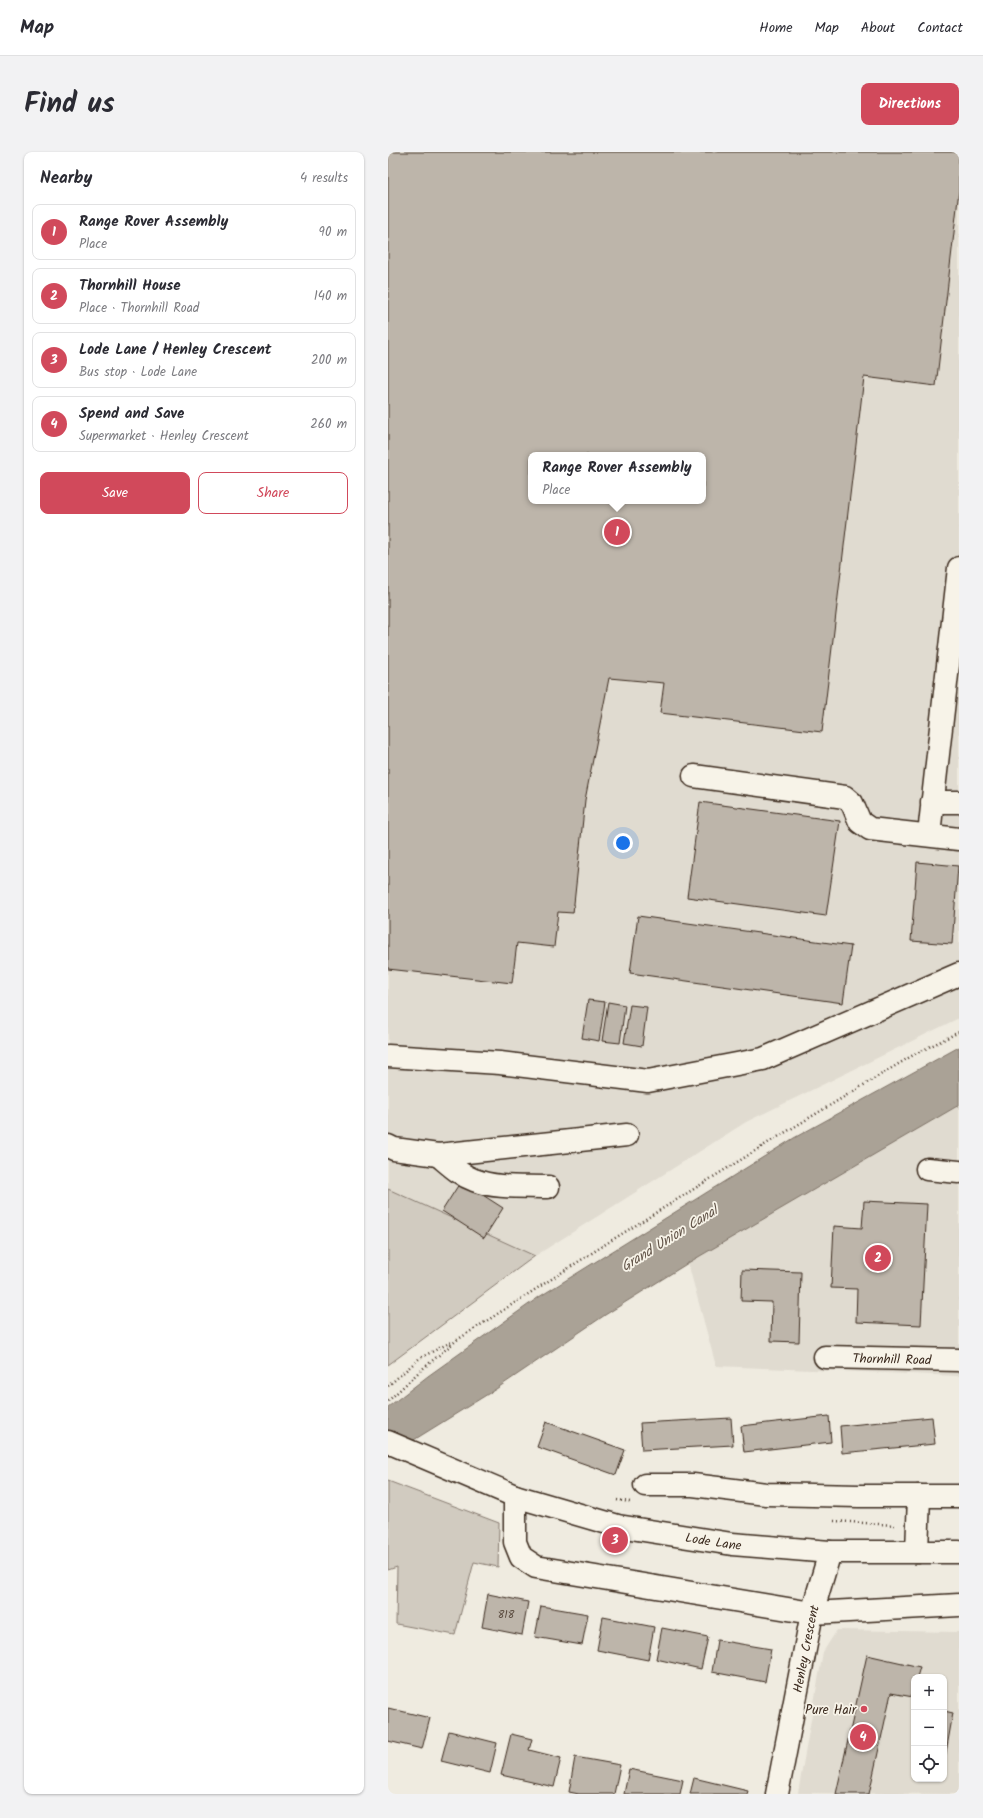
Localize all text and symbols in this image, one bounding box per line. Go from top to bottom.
text: Map [20,13,54,43]
text: Home [759,17,793,39]
text: Map [815,17,839,39]
text: About [861,17,895,39]
text: Contact [917,17,963,39]
text: Find us [24,82,115,127]
button: Directions [861,83,959,125]
text: Nearby [40,165,92,192]
text: 4 results [300,168,348,189]
text: Range Rover Assembly [79,210,228,234]
text: 1 [52,222,56,243]
text: 90 m [319,222,347,243]
text: Place [79,234,107,255]
text: Thornhill House [79,274,181,298]
text: 2 [50,286,58,307]
text: 140 m [314,286,347,307]
text: Place · Thornhill Road [79,298,199,319]
text: Lode Lane / Henley Crescent [79,338,271,362]
text: 3 [50,350,58,371]
text: 200 m [311,350,347,371]
text: Bus stop · Lode Lane [79,362,197,383]
text: Spend and Save [79,402,184,426]
text: 4 [50,414,58,435]
text: 260 m [310,414,347,435]
text: Supermarket · Henley Crescent [79,426,249,447]
popup [528,452,706,504]
text: Range Rover Assembly [542,456,692,480]
button: Save [40,472,190,514]
button: Share [198,472,348,514]
text: Place [542,480,570,501]
pin: 1 [604,517,630,547]
your location [613,833,633,853]
water label: Grand Union Canal [617,1199,725,1278]
pin: 2 [865,1243,891,1273]
street label: Thornhill Road [852,1349,932,1371]
pin: 3 [602,1525,628,1555]
street label: Lode Lane [684,1528,742,1557]
street label: Henley Crescent [788,1602,826,1695]
house number: 818 [498,1606,515,1624]
map controls [911,1674,947,1782]
button: + [911,1674,947,1710]
place label: Pure Hair [805,1700,857,1721]
marker: Pure Hair [859,1704,869,1714]
button: − [911,1710,947,1746]
pin: 4 [850,1722,876,1752]
button: locate [911,1746,947,1782]

